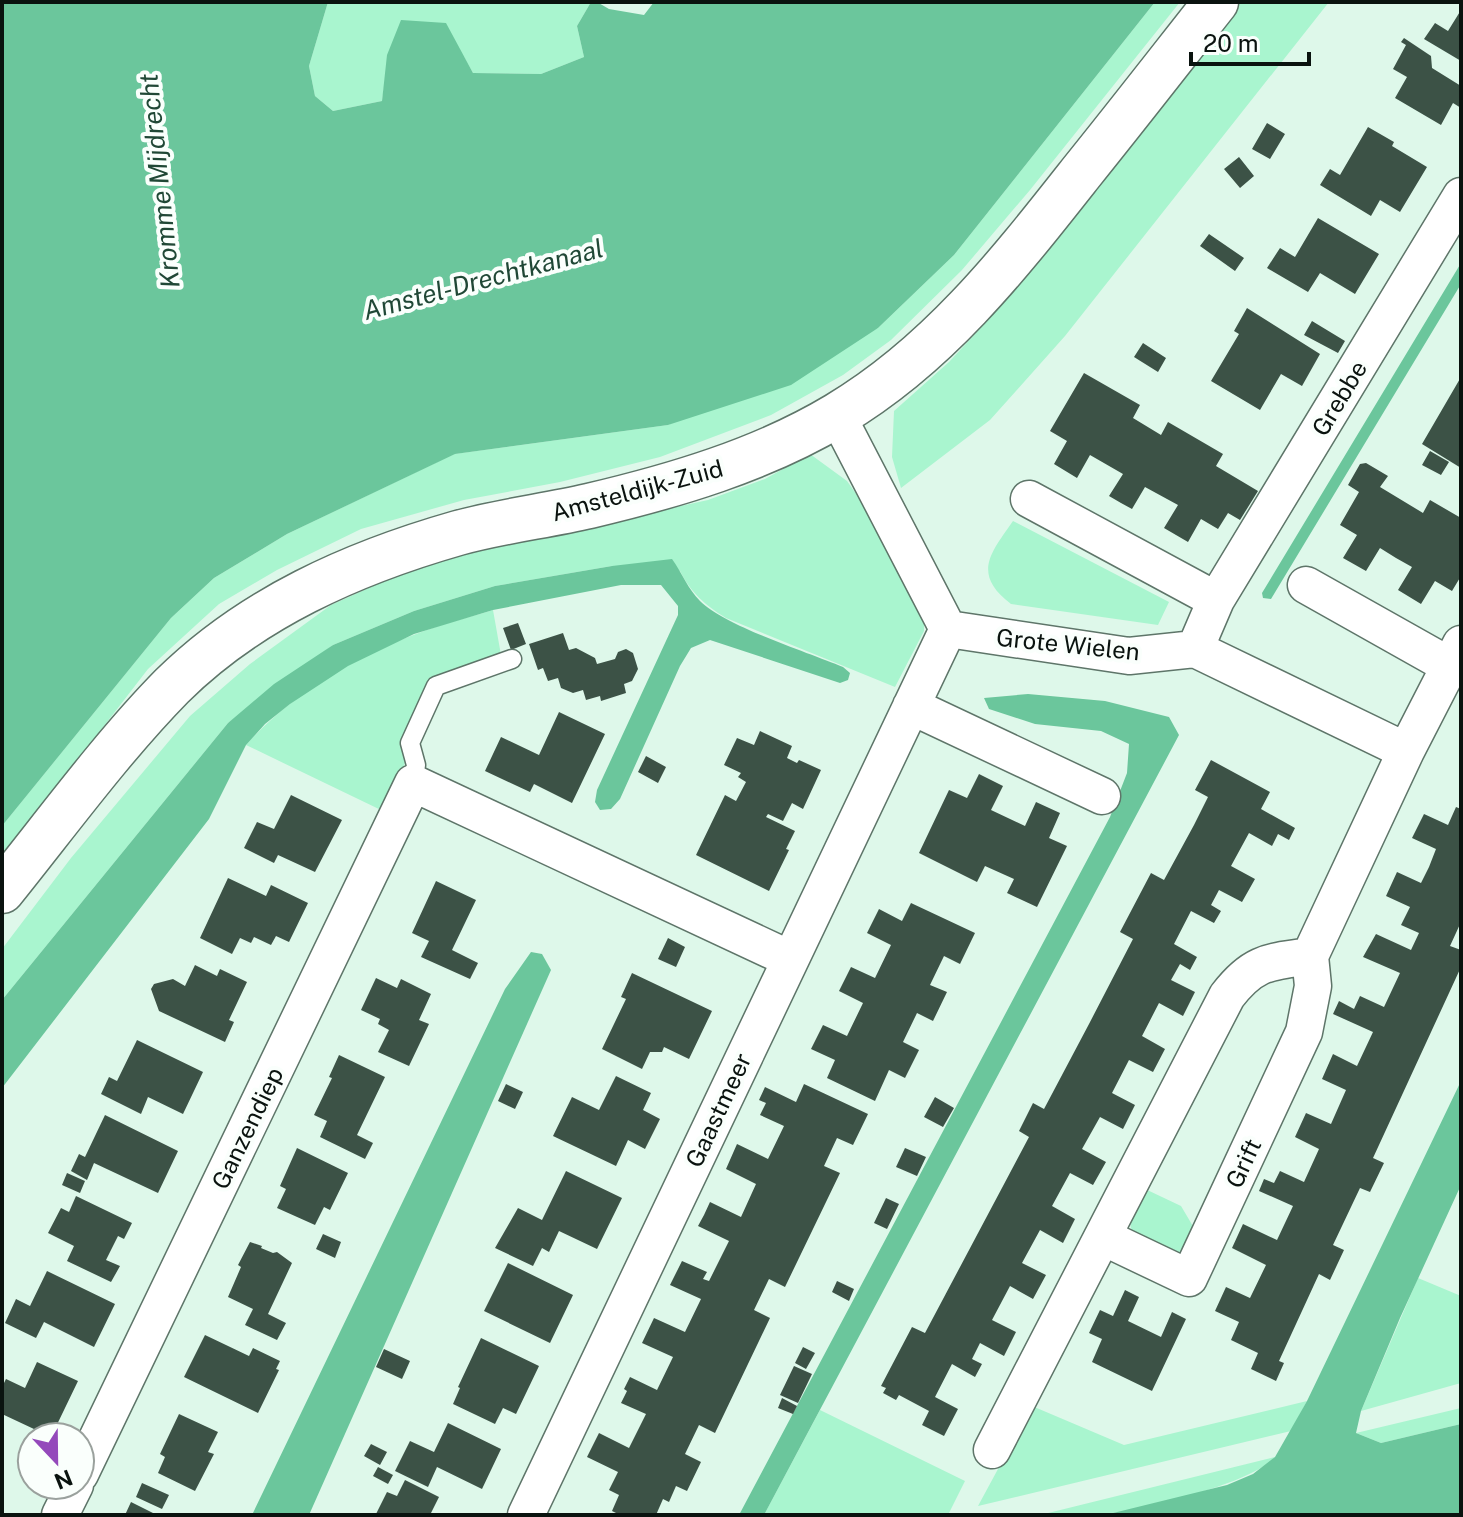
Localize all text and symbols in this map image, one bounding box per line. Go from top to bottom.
scale bar [1191,16,1309,66]
text: 20 m [1203,29,1259,57]
water label: Kromme Mijdrecht [132,72,186,290]
water label: Amstel-Drechtkanaal [359,232,607,326]
street label: Grebbe [1306,355,1372,441]
street label: Amsteldijk-Zuid [548,454,726,526]
street label: Grote Wielen [995,623,1141,665]
street label: Gaastmeer [679,1049,757,1171]
street label: Ganzendiep [206,1063,288,1193]
street label: Grift [1220,1134,1266,1192]
north arrow [16,1421,96,1501]
text: N [51,1464,76,1495]

